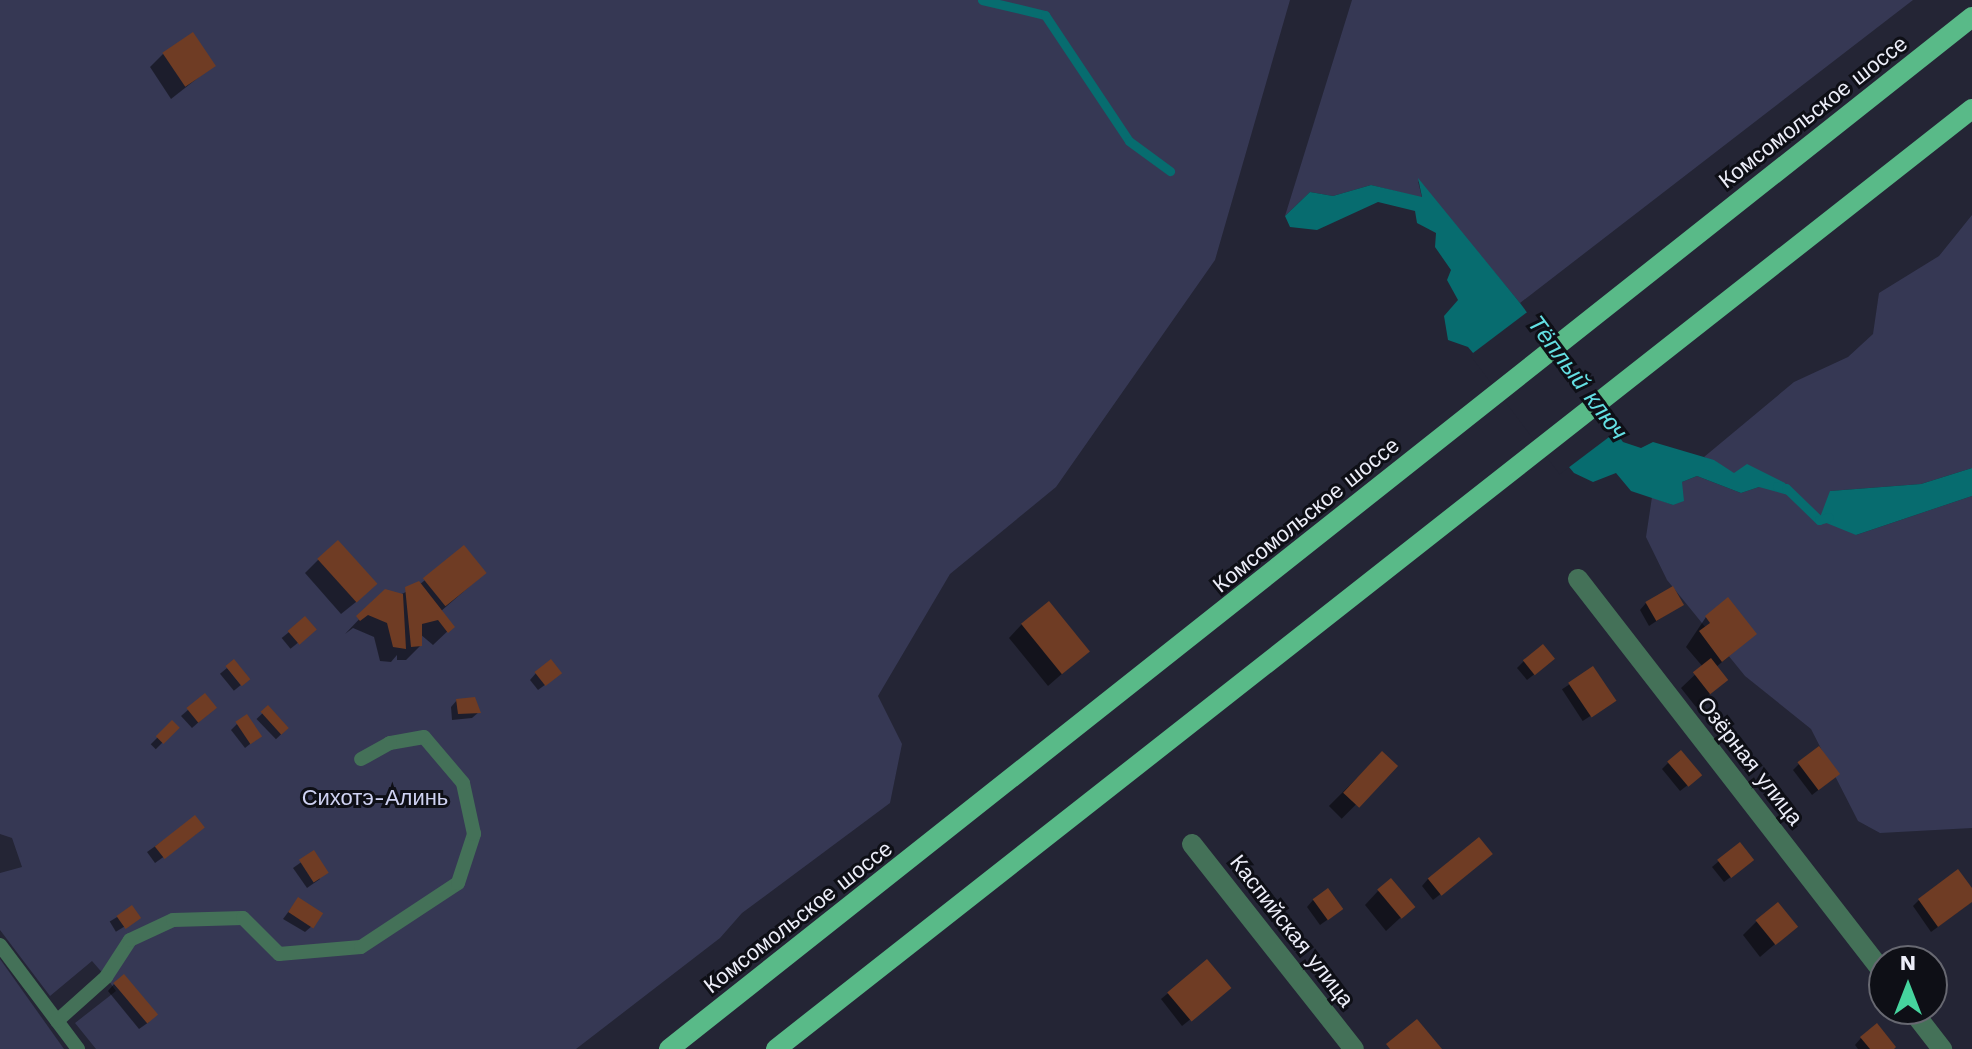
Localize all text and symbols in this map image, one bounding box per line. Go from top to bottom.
street label: Комсомольское шоссе [1714,30,1912,194]
water label: Тёплый ключ [1521,310,1633,446]
street label: Комсомольское шоссе [1208,432,1404,598]
street label: Озёрная улица [1692,691,1808,831]
park label: Сихотэ-Алинь [302,785,448,811]
street label: Комсомольское шоссе [699,835,897,999]
street label: Каспийская улица [1224,850,1360,1012]
north arrow [1868,945,1948,1025]
text: N [1900,950,1916,975]

